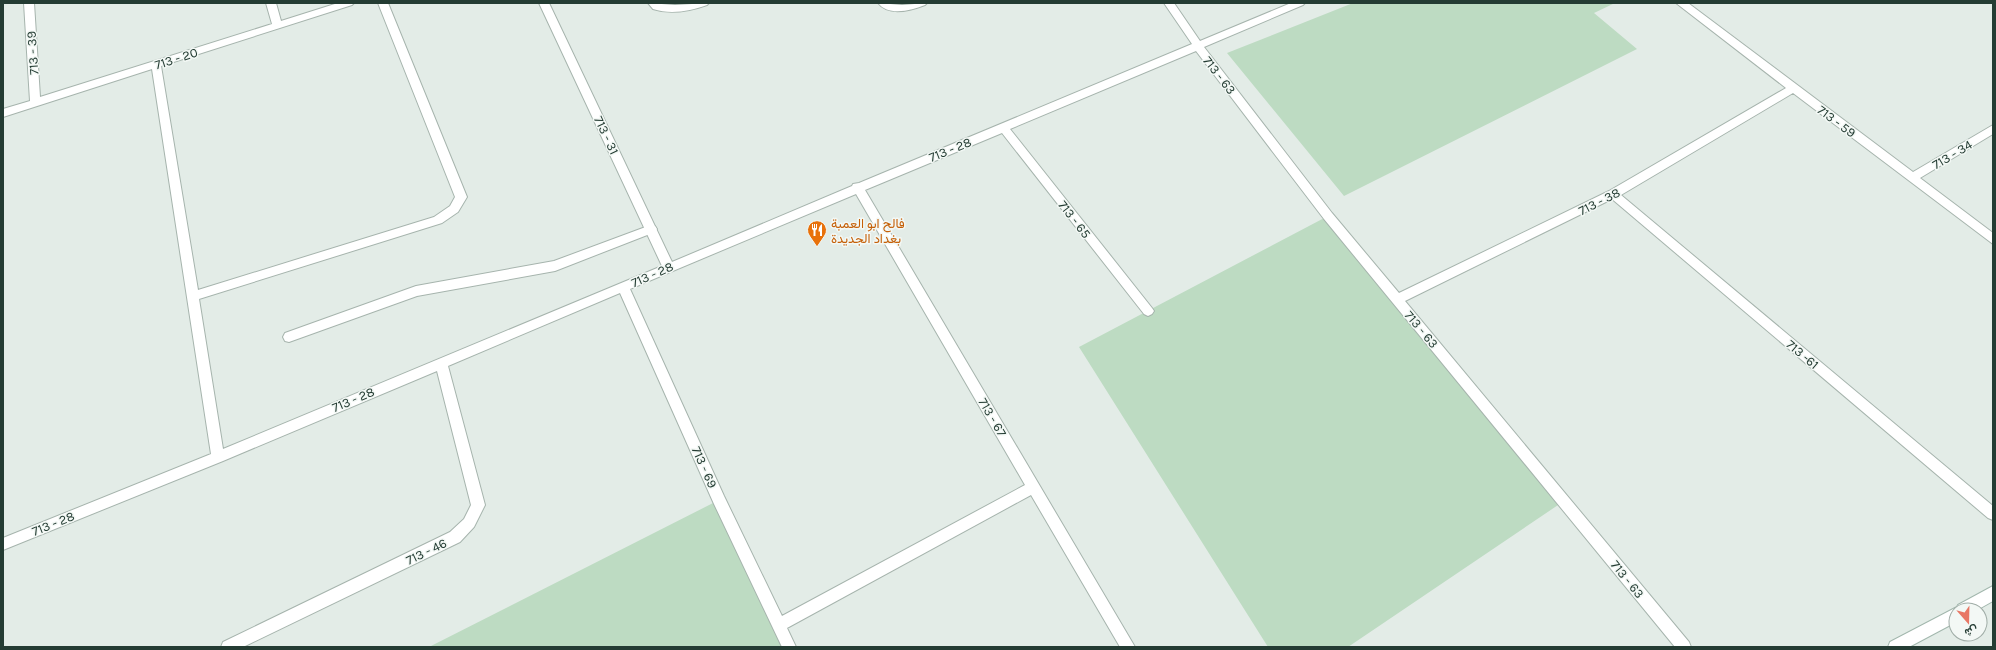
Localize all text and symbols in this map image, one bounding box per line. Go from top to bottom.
street label: 713 - 39 [23,30,42,75]
street label: 713 - 20 [153,44,200,72]
street label: 713 - 63 [1200,53,1239,97]
street label: 713 - 59 [1815,102,1859,141]
street label: 713 - 31 [591,114,622,157]
street label: 713 - 28 [927,134,974,165]
street label: 713 - 34 [1930,137,1975,172]
street label: 713 - 38 [1576,185,1622,218]
street label: 713 - 65 [1055,198,1094,241]
place label: فالح ابو العمبة بغداد الجديدة [831,216,905,246]
restaurant icon: فالح ابو العمبة بغداد الجديدة [806,219,828,247]
street label: 713 - 28 [629,259,675,290]
street label: 713 - 63 [1402,308,1441,351]
street label: 713 -61 [1784,337,1822,372]
street label: 713 - 28 [330,384,377,415]
street label: 713 - 67 [975,395,1010,439]
street label: 713 - 69 [689,444,720,490]
street label: 713 - 28 [30,508,77,539]
street label: 713 - 46 [403,535,449,568]
street label: 713 - 63 [1608,558,1647,601]
north arrow [1948,602,1988,642]
text: ش [1963,623,1980,639]

